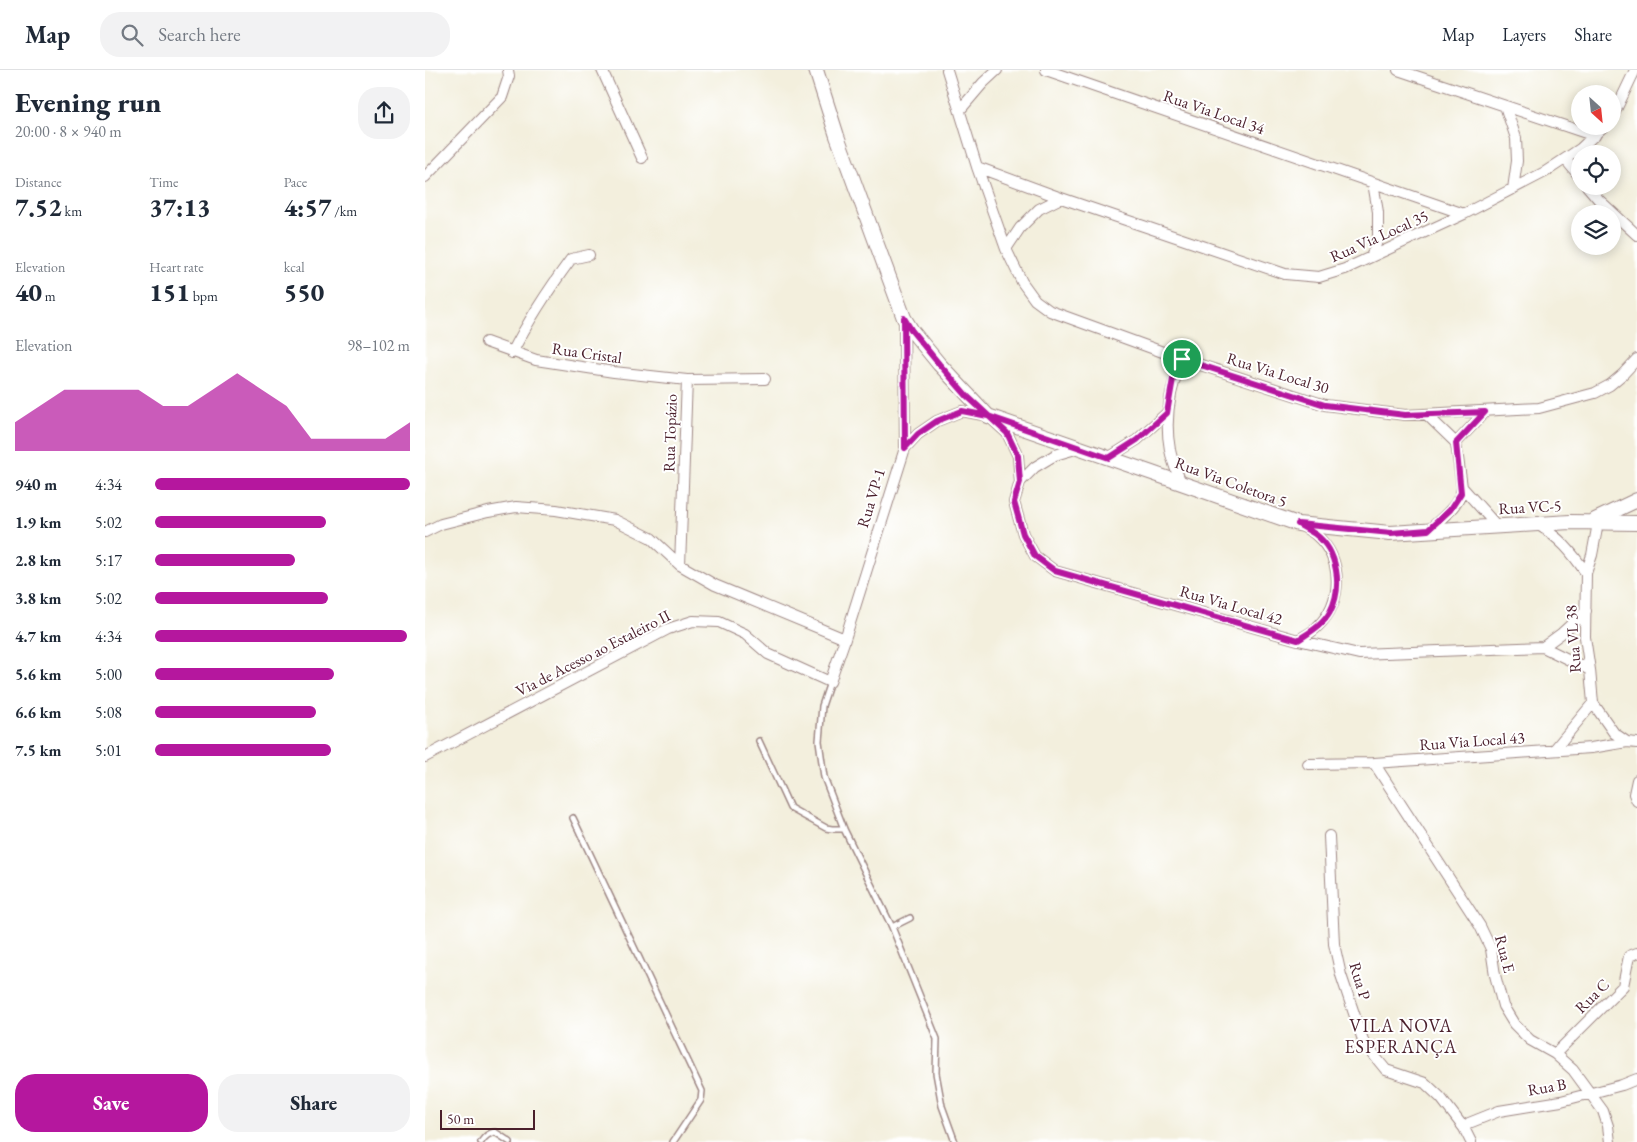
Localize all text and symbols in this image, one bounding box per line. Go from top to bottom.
search box [100,12,450,57]
text: Map [25,19,70,50]
icon: search [118,21,146,49]
text: Search here [158,22,241,47]
text: Map [1442,23,1474,46]
text: Layers [1502,23,1546,46]
text: Share [1574,23,1612,46]
text: Evening run [15,84,161,120]
street label: Rua Via Local 34 [1161,85,1268,139]
north arrow [1571,85,1621,135]
map controls [1571,85,1621,255]
button: share [358,87,410,139]
text: 20:00 · 8 × 940 m [15,121,122,142]
button: locate [1571,145,1621,195]
text: Distance [15,173,62,191]
text: Time [149,173,179,191]
text: Pace [284,173,307,191]
text: 7.52 [15,191,62,223]
text: 37:13 [149,191,211,223]
text: 4:57 [284,191,331,223]
text: km [62,202,82,220]
text: /km [331,202,357,220]
street label: Rua Via Local 35 [1326,205,1432,267]
button: layers [1571,205,1621,255]
text: Elevation [15,258,65,276]
text: Heart rate [149,258,204,276]
text: kcal [284,258,305,276]
text: 40 [15,276,42,308]
text: 151 [149,276,190,308]
text: 550 [284,276,324,308]
text: m [42,287,56,305]
text: bpm [190,287,218,305]
text: Elevation [15,335,73,356]
text: 98–102 m [347,335,410,356]
street label: Rua Cristal [551,338,624,368]
pin [1161,338,1203,380]
icon: arrive [1168,345,1196,373]
street label: Rua Via Local 30 [1224,348,1332,399]
street label: Rua Topázio [658,393,682,472]
street label: Rua Via Coletora 5 [1172,452,1290,512]
street label: Rua VP-1 [852,466,890,530]
text: 940 m [15,474,57,495]
text: 4:34 [95,474,122,495]
street label: Rua VC-5 [1498,495,1562,519]
text: 1.9 km [15,512,61,533]
text: 5:02 [95,512,122,533]
text: 2.8 km [15,550,61,571]
text: 5:17 [95,550,122,571]
street label: Rua Via Local 42 [1177,580,1285,630]
text: 3.8 km [15,588,61,609]
text: 5:02 [95,588,122,609]
street label: Rua VL 38 [1560,604,1586,674]
street label: Via de Acesso ao Estaleiro II [512,605,674,701]
text: 4.7 km [15,626,61,647]
text: 4:34 [95,626,122,647]
text: 5.6 km [15,664,61,685]
text: 5:00 [95,664,122,685]
text: 6.6 km [15,702,61,723]
text: 5:08 [95,702,122,723]
street label: Rua Via Local 43 [1419,727,1526,755]
text: 7.5 km [15,740,61,761]
text: 5:01 [95,740,122,761]
street label: Rua E [1490,933,1520,975]
street label: Rua P [1344,960,1376,1003]
street label: Rua C [1570,974,1614,1018]
district label: VILA NOVA ESPERANÇA [1344,1014,1458,1058]
street label: Rua B [1526,1073,1568,1101]
button: Save [15,1074,208,1132]
button: Share [218,1074,410,1132]
scale bar [440,1107,535,1130]
text: 50 m [447,1110,474,1128]

